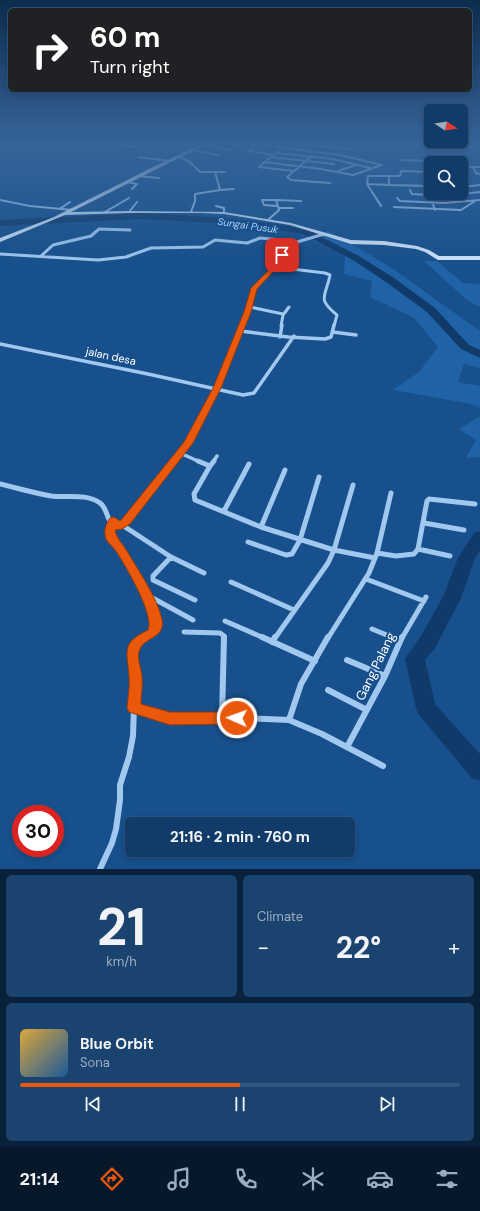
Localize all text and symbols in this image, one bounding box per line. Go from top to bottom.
text: 60 m [90,19,160,56]
icon: right [24,24,76,76]
text: Turn right [90,55,170,79]
north arrow [424,104,468,148]
map controls [424,104,468,200]
button: search [424,156,468,200]
water label: Sungai Pusuk [217,215,280,236]
pin [265,238,299,272]
icon: arrive [271,244,293,266]
street label: jalan desa [84,344,137,368]
street label: Gang Palang [352,629,399,703]
position arrow [216,697,258,739]
speed limit sign: 30 [12,805,64,857]
text: 21:16 · 2 min · 760 m [170,827,310,847]
text: 21 [97,893,146,961]
text: Climate [257,908,303,925]
text: 22° [336,928,381,967]
text: − [257,933,269,962]
text: + [448,933,460,962]
text: km/h [106,953,137,970]
text: Blue Orbit [80,1034,154,1054]
text: Sona [80,1054,110,1071]
icon: previous [82,1093,104,1115]
icon: pause [229,1093,251,1115]
icon: next [376,1093,398,1115]
icon: directions [98,1165,126,1193]
icon: music [165,1165,193,1193]
icon: phone [232,1165,260,1193]
icon: climate [299,1165,327,1193]
icon: car [366,1165,394,1193]
icon: filters [433,1165,461,1193]
text: 21:14 [19,1167,59,1191]

